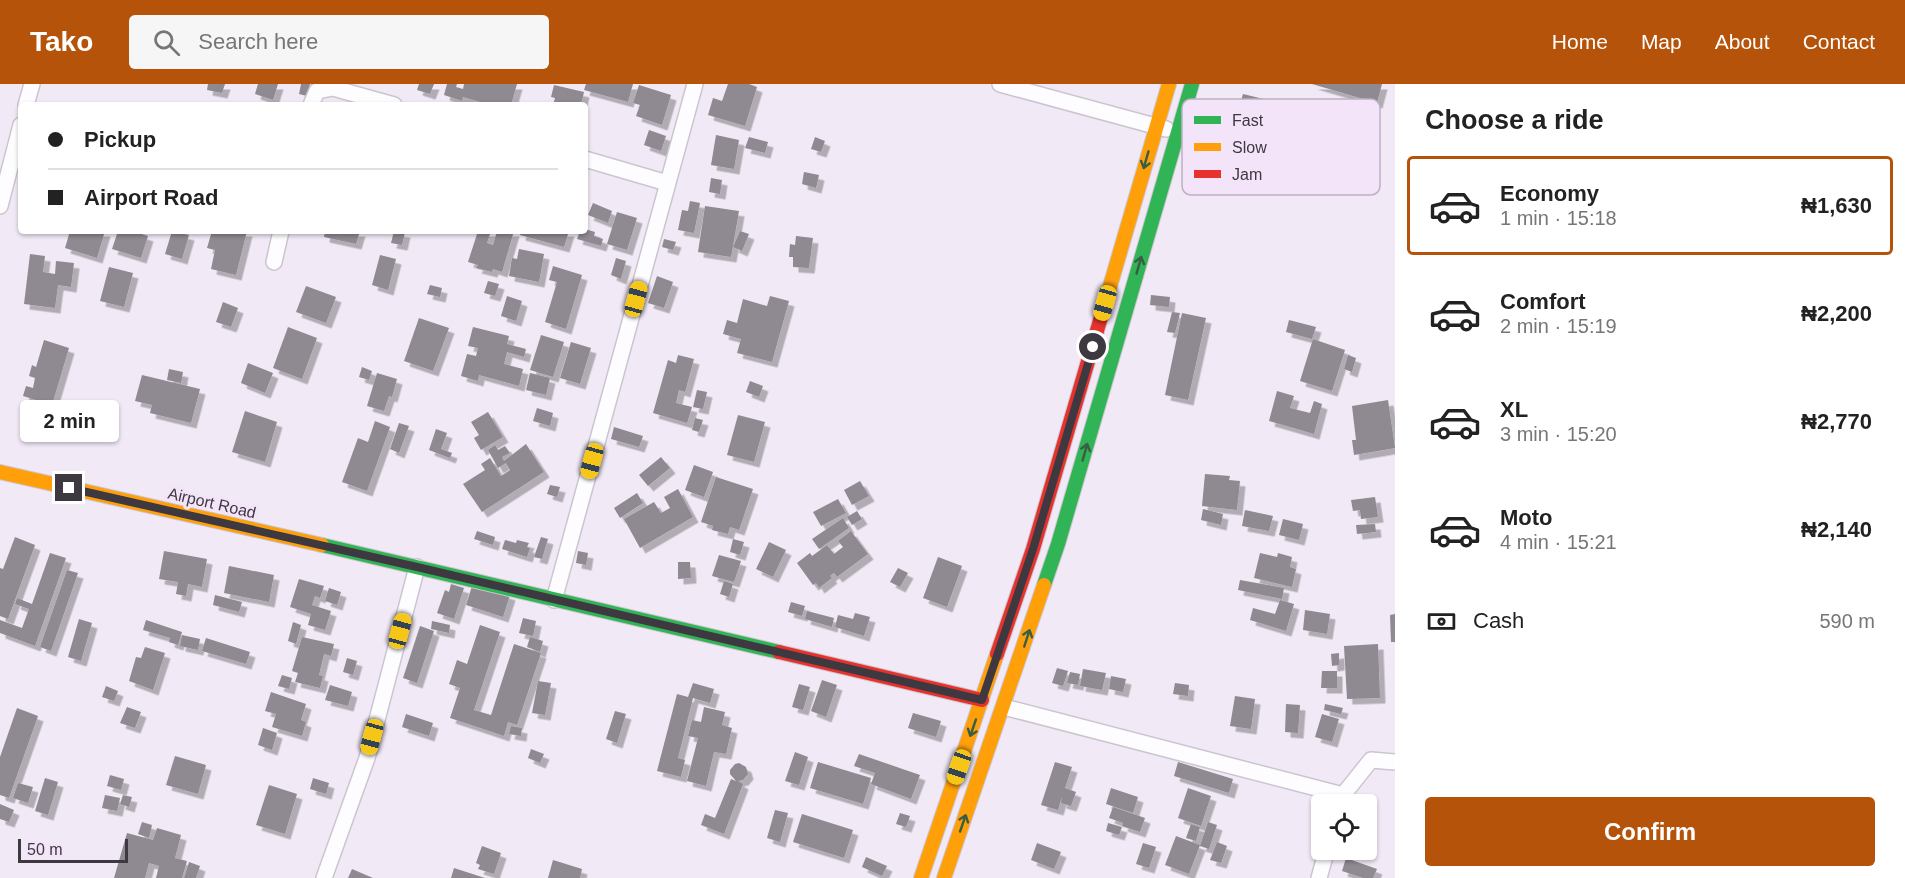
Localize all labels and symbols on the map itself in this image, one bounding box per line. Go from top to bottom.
legend [1182,99,1380,195]
text: Fast [1232,112,1264,129]
text: Slow [1232,139,1267,156]
one-way arrow [1140,150,1151,169]
text: Jam [1232,166,1262,183]
one-way arrow [1134,256,1145,275]
car [623,279,649,319]
car [1091,283,1119,323]
route start [1079,333,1106,360]
callout: 2 min [20,401,118,443]
car [579,441,605,481]
one-way arrow [1080,443,1091,462]
route end [55,474,82,501]
street label: Airport Road [166,485,258,521]
car [387,611,413,651]
one-way arrow [1022,629,1033,648]
car [359,717,385,757]
one-way arrow [966,718,977,737]
car [945,747,973,787]
one-way arrow [959,814,970,833]
scale bar [18,836,128,864]

